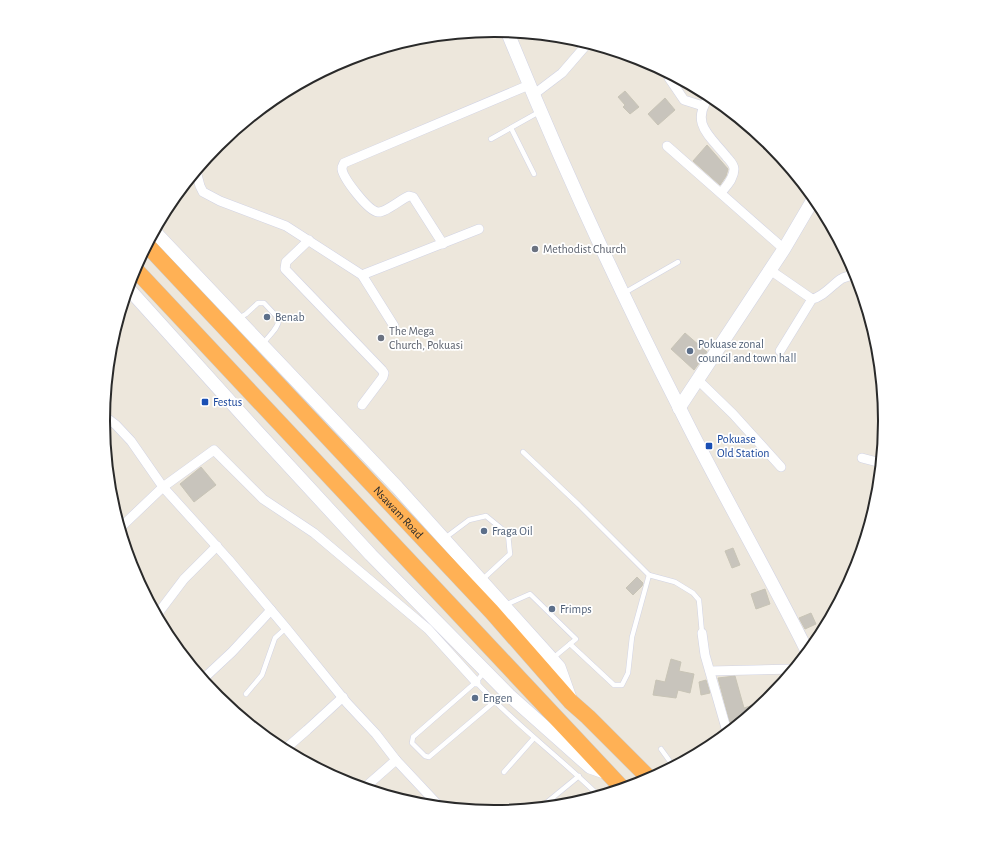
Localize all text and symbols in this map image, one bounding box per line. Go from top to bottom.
place label: Methodist Church [543,243,626,255]
marker: Methodist Church [530,244,540,254]
place label: Benab [275,311,305,323]
marker: Benab [262,312,272,322]
place label: The Mega Church, Pokuasi [389,325,463,351]
marker: The Mega Church, Pokuasi [376,333,386,343]
place label: Pokuase zonal council and town hall [698,338,796,364]
marker: Pokuase zonal council and town hall [685,346,695,356]
place label: Festus [213,396,242,408]
marker: Festus [200,397,210,407]
place label: Pokuase Old Station [717,433,770,459]
marker: Pokuase Old Station [704,441,714,451]
street label: Nsawam Road [371,484,426,541]
place label: Fraga Oil [492,525,533,537]
marker: Fraga Oil [479,526,489,536]
place label: Frimps [560,603,592,615]
marker: Frimps [547,604,557,614]
place label: Engen [483,692,512,704]
marker: Engen [470,693,480,703]

